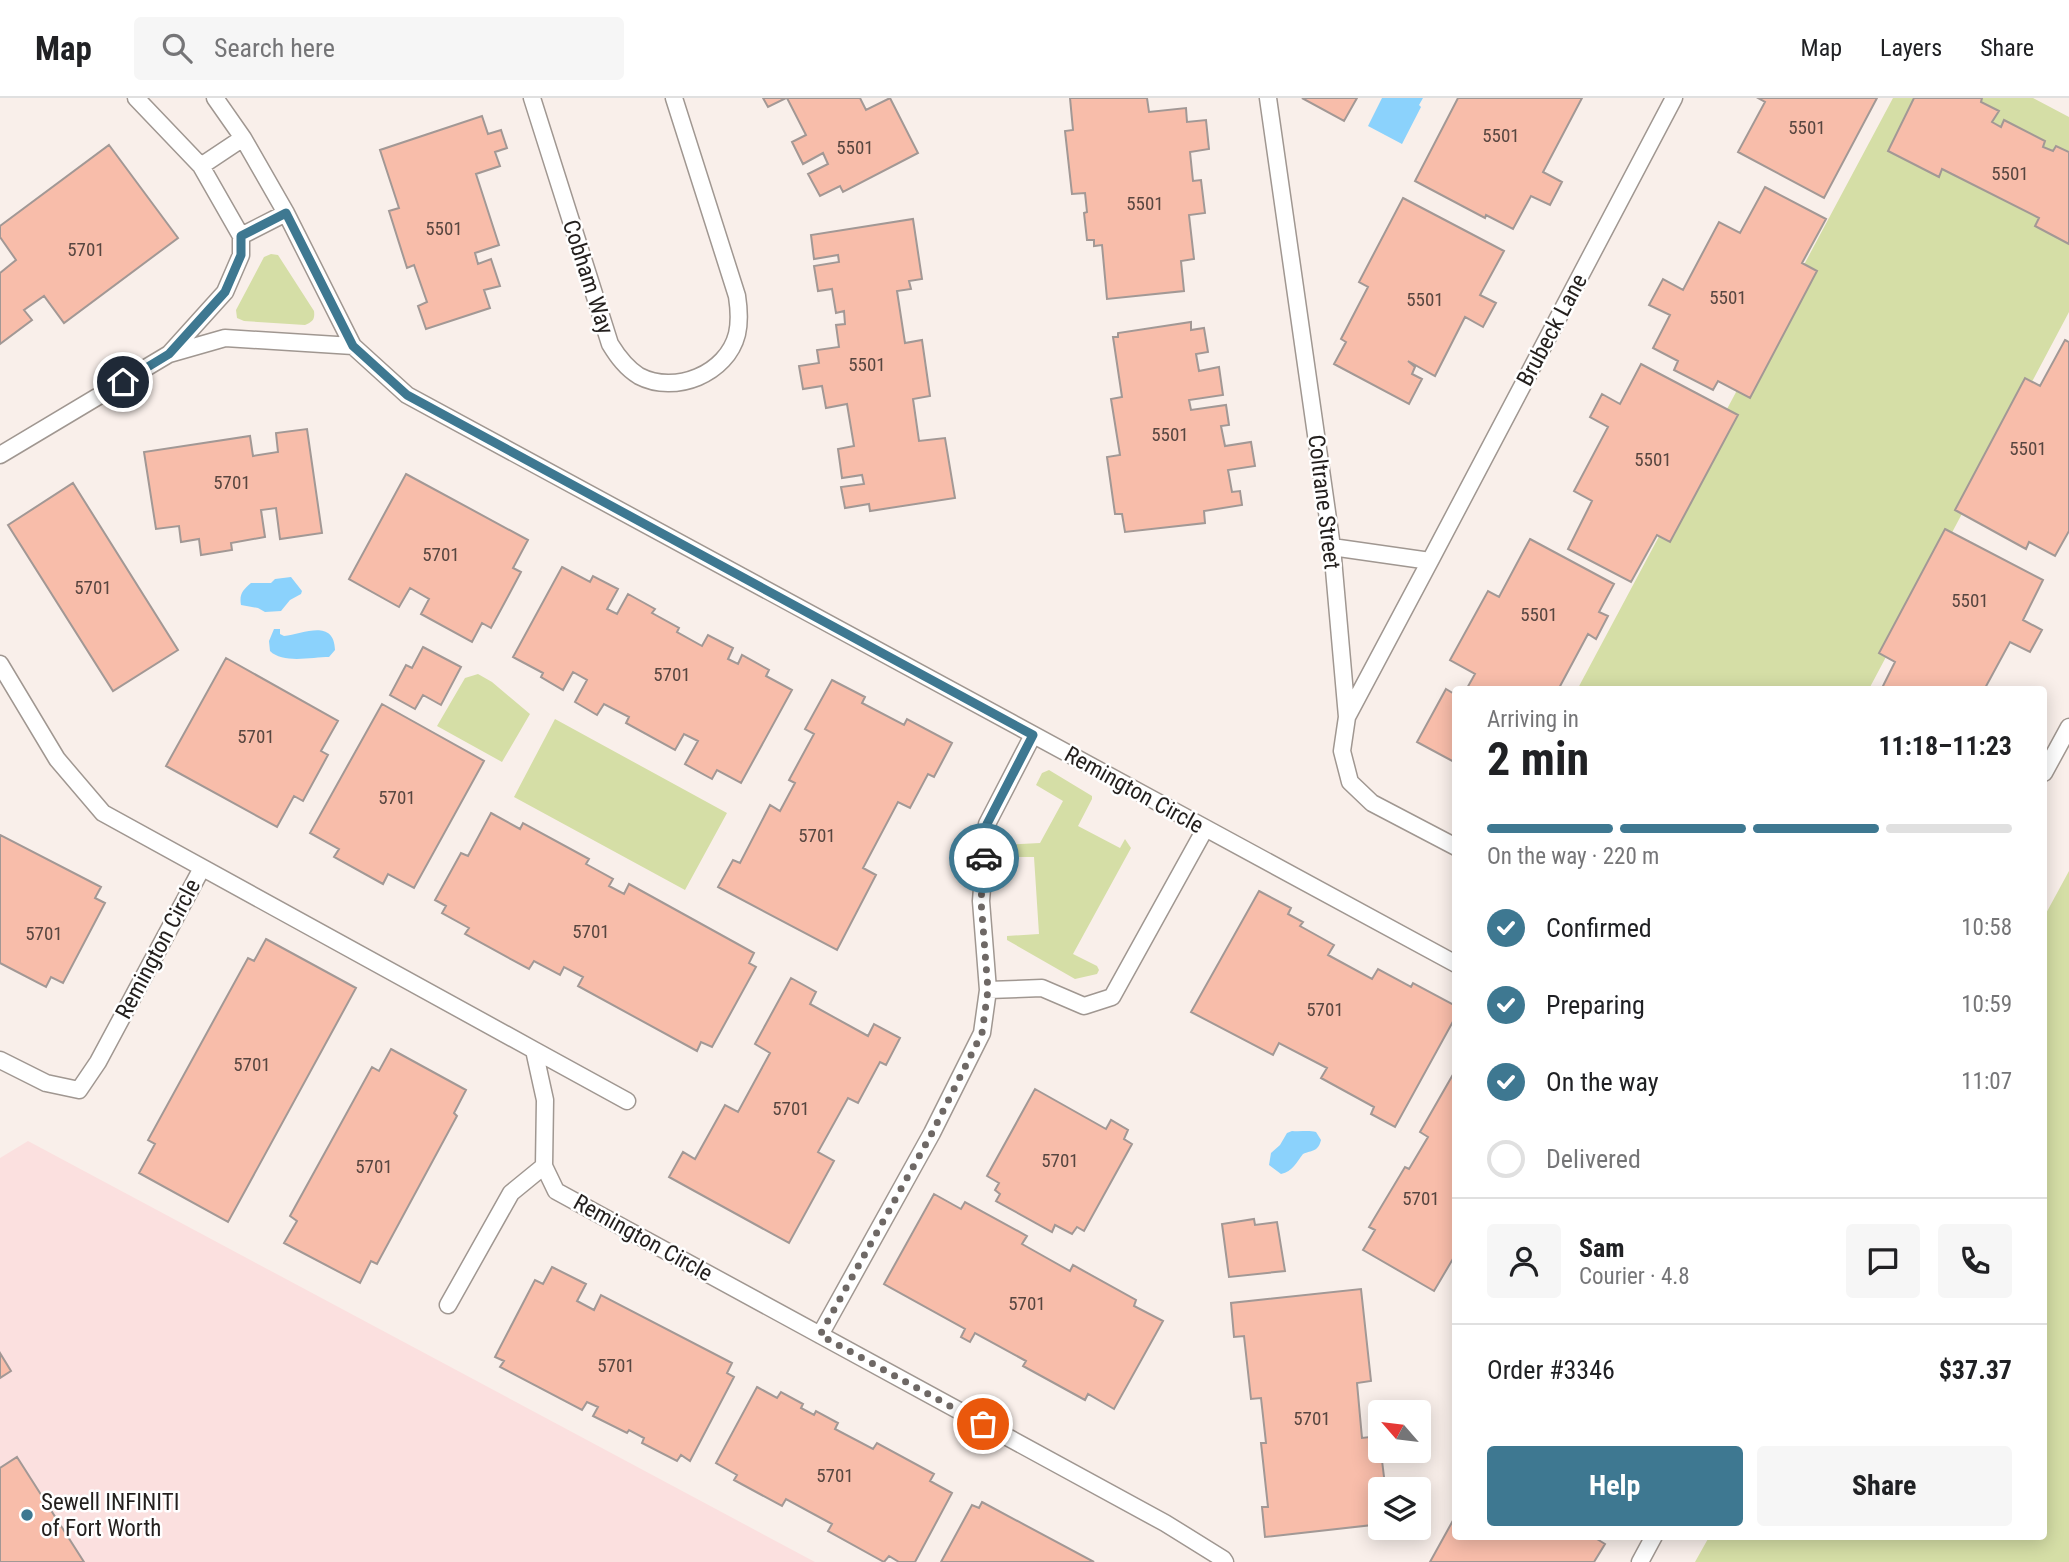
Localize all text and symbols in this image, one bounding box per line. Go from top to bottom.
search box [134,17,624,80]
text: Map [35,29,92,68]
icon: search [158,29,196,67]
text: Search here [214,33,335,63]
text: Map [1801,34,1842,62]
text: Layers [1880,34,1942,62]
text: Share [1980,34,2034,62]
house number: 5501 [1788,116,1826,139]
house number: 5501 [1482,124,1520,147]
house number: 5501 [836,136,874,159]
house number: 5501 [1991,162,2029,185]
house number: 5501 [1126,192,1164,215]
house number: 5501 [425,217,463,240]
street label: Cobham Way [557,217,619,338]
house number: 5701 [67,238,105,261]
street label: Brubeck Lane [1511,269,1593,391]
house number: 5501 [1709,286,1747,309]
house number: 5501 [1406,288,1444,311]
pin [93,352,153,412]
house number: 5501 [848,353,886,376]
icon: home [104,363,142,401]
house number: 5501 [1151,423,1189,446]
street label: Coltrane Street [1302,433,1346,571]
house number: 5501 [2009,437,2047,460]
house number: 5501 [1634,448,1672,471]
house number: 5701 [213,471,251,494]
house number: 5701 [422,543,460,566]
house number: 5701 [74,576,112,599]
house number: 5501 [1951,589,1989,612]
house number: 5501 [1520,603,1558,626]
house number: 5701 [653,663,691,686]
text: Arriving in [1487,706,1579,733]
house number: 5701 [237,725,275,748]
text: 11:18–11:23 [1878,731,2012,761]
text: 2 min [1487,732,1589,786]
street label: Remington Circle [1060,741,1208,839]
house number: 5701 [378,786,416,809]
courier [949,823,1019,893]
house number: 5701 [798,824,836,847]
icon: car [965,839,1003,877]
text: On the way · 220 m [1487,843,1659,870]
street label: Remington Circle [110,874,206,1024]
icon: check [1487,909,1525,947]
text: Confirmed [1546,913,1652,943]
text: 10:58 [1961,914,2012,941]
house number: 5701 [572,920,610,943]
house number: 5701 [25,922,63,945]
icon: check [1487,986,1525,1024]
text: Preparing [1546,990,1645,1020]
text: 10:59 [1961,991,2012,1018]
house number: 5701 [1306,998,1344,1021]
house number: 5701 [233,1053,271,1076]
icon: check [1487,1063,1525,1101]
text: On the way [1546,1067,1659,1097]
text: 11:07 [1961,1068,2012,1095]
house number: 5701 [772,1097,810,1120]
text: Delivered [1546,1144,1641,1174]
house number: 5701 [1041,1149,1079,1172]
house number: 5701 [355,1155,393,1178]
house number: 5701 [1402,1187,1440,1210]
street label: Remington Circle [569,1189,717,1287]
button: person [1487,1224,1561,1298]
button: chat [1846,1224,1920,1298]
button: phone [1938,1224,2012,1298]
text: Sam [1579,1233,1625,1263]
text: Courier · 4.8 [1579,1263,1690,1290]
house number: 5701 [1008,1292,1046,1315]
house number: 5701 [597,1354,635,1377]
text: Order #3346 [1487,1355,1615,1385]
text: $37.37 [1939,1355,2012,1385]
pin [953,1394,1013,1454]
north arrow [1368,1400,1432,1463]
map controls [1368,1400,1431,1540]
icon: bag [964,1405,1002,1443]
house number: 5701 [1293,1407,1331,1430]
button: Help [1487,1446,1743,1526]
button: Share [1757,1446,2012,1526]
house number: 5701 [816,1464,854,1487]
button: layers [1368,1477,1431,1540]
place label: Sewell INFINITI of Fort Worth [41,1489,179,1542]
marker: Sewell INFINITI of Fort Worth [19,1507,35,1523]

